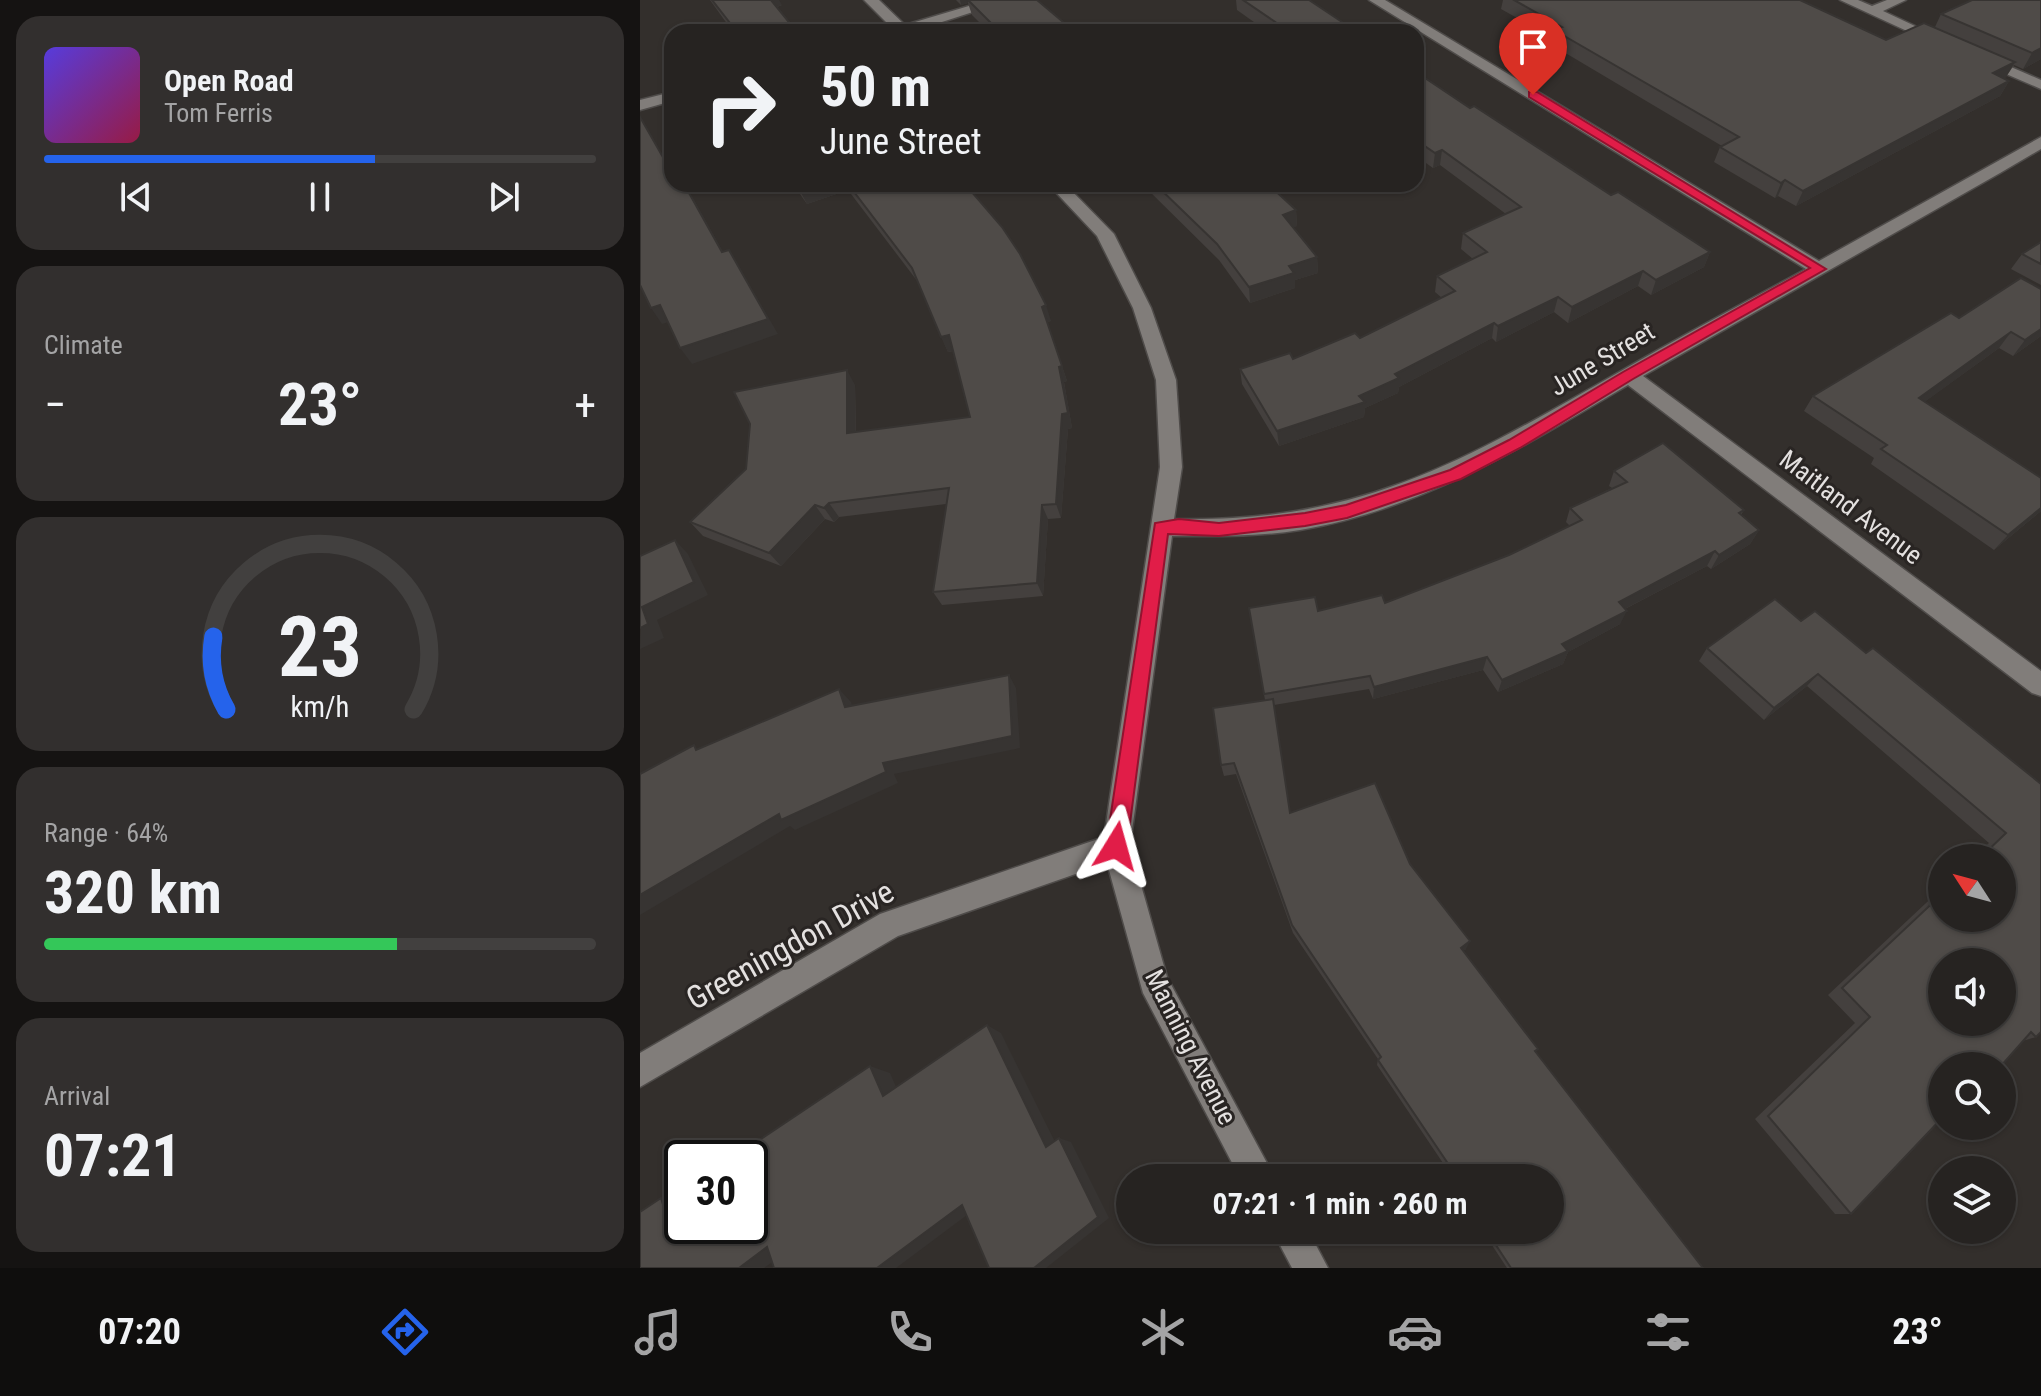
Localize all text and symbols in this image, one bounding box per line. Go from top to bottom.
pin [1499,13,1567,95]
icon: arrive [1511,25,1555,69]
text: 50 m [820,54,931,120]
icon: right [688,56,792,160]
text: Open Road [164,63,294,98]
text: Tom Ferris [164,98,273,128]
text: June Street [820,121,982,163]
icon: previous [114,175,158,219]
icon: pause [298,175,342,219]
icon: next [482,175,526,219]
street label: June Street [1544,316,1660,402]
text: Climate [44,330,123,360]
text: 23° [278,369,362,440]
text: − [44,379,66,431]
text: + [574,379,596,431]
street label: Maitland Avenue [1774,444,1928,570]
text: 23 [278,599,362,696]
text: km/h [291,690,349,724]
position arrow [1074,804,1158,888]
text: Range · 64% [44,818,168,848]
north arrow [1928,844,2016,932]
map controls [1928,844,2016,1244]
text: 320 km [44,857,222,928]
street label: Greeningdon Drive [680,872,900,1018]
button: sound [1928,948,2016,1036]
street label: Manning Avenue [1139,965,1243,1129]
button: search [1928,1052,2016,1140]
text: Arrival [44,1081,110,1111]
text: 07:21 [44,1120,182,1191]
speed limit sign: 30 [664,1140,768,1244]
button: layers [1928,1156,2016,1244]
text: 07:21 · 1 min · 260 m [1213,1186,1467,1221]
icon: directions [377,1304,433,1360]
icon: music [630,1304,686,1360]
icon: phone [882,1304,938,1360]
icon: climate [1135,1304,1191,1360]
icon: car [1387,1304,1443,1360]
icon: filters [1640,1304,1696,1360]
text: 07:20 [98,1311,181,1353]
text: 23° [1892,1311,1943,1353]

